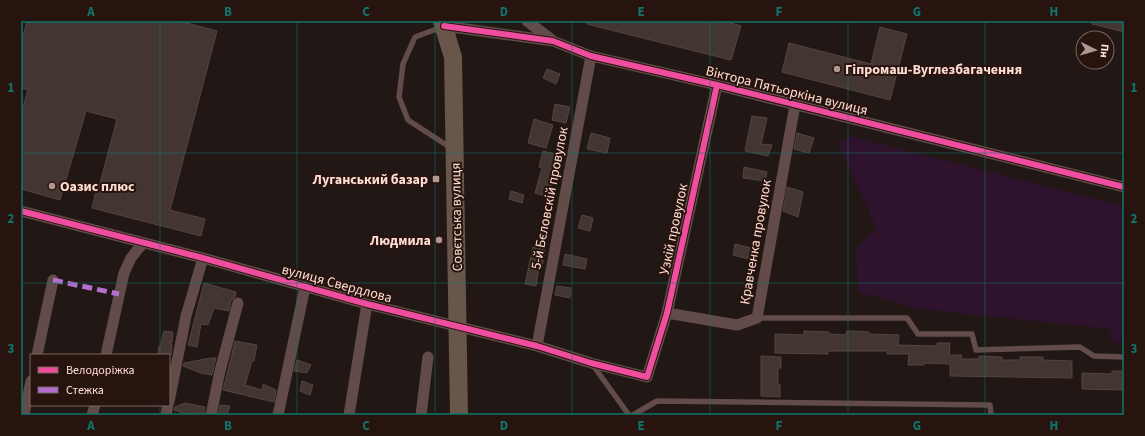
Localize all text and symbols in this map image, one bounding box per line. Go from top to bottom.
text: A [86,3,95,21]
text: B [224,3,232,21]
text: C [362,3,370,21]
text: D [500,3,508,21]
text: E [637,3,645,21]
text: F [776,3,783,21]
text: G [913,3,921,21]
text: H [1050,3,1058,21]
north arrow [1075,30,1115,70]
text: Пн [1096,43,1113,58]
place label: Гіпромаш-Вуглезбагачення [845,60,1022,80]
street label: Віктора Пятьоркіна вулиця [704,61,870,121]
marker: Гіпромаш-Вуглезбагачення [832,64,842,74]
text: 1 [8,79,15,97]
text: 1 [1131,79,1138,97]
street label: 5-й Бєловскій провулок [526,125,574,271]
street label: Совєтська вулиця [446,162,468,272]
place label: Луганський базар [312,170,428,190]
marker: Луганський базар [431,174,441,184]
place label: Оазис плюс [60,177,135,197]
street label: Кравченка провулок [735,178,777,306]
marker: Оазис плюс [47,181,57,191]
street label: Узкій провулок [655,182,693,277]
text: 2 [8,210,15,228]
text: 2 [1131,210,1138,228]
place label: Людмила [369,231,431,251]
marker: Людмила [434,235,444,245]
street label: вулиця Свердлова [279,260,394,308]
text: 3 [8,340,15,358]
text: 3 [1131,340,1138,358]
legend [30,354,170,406]
text: Велодоріжка [66,362,135,379]
text: Стежка [66,382,104,399]
text: A [86,417,95,435]
text: B [224,417,232,435]
text: C [362,417,370,435]
text: D [500,417,508,435]
text: E [637,417,645,435]
text: F [776,417,783,435]
text: G [913,417,921,435]
text: H [1050,417,1058,435]

